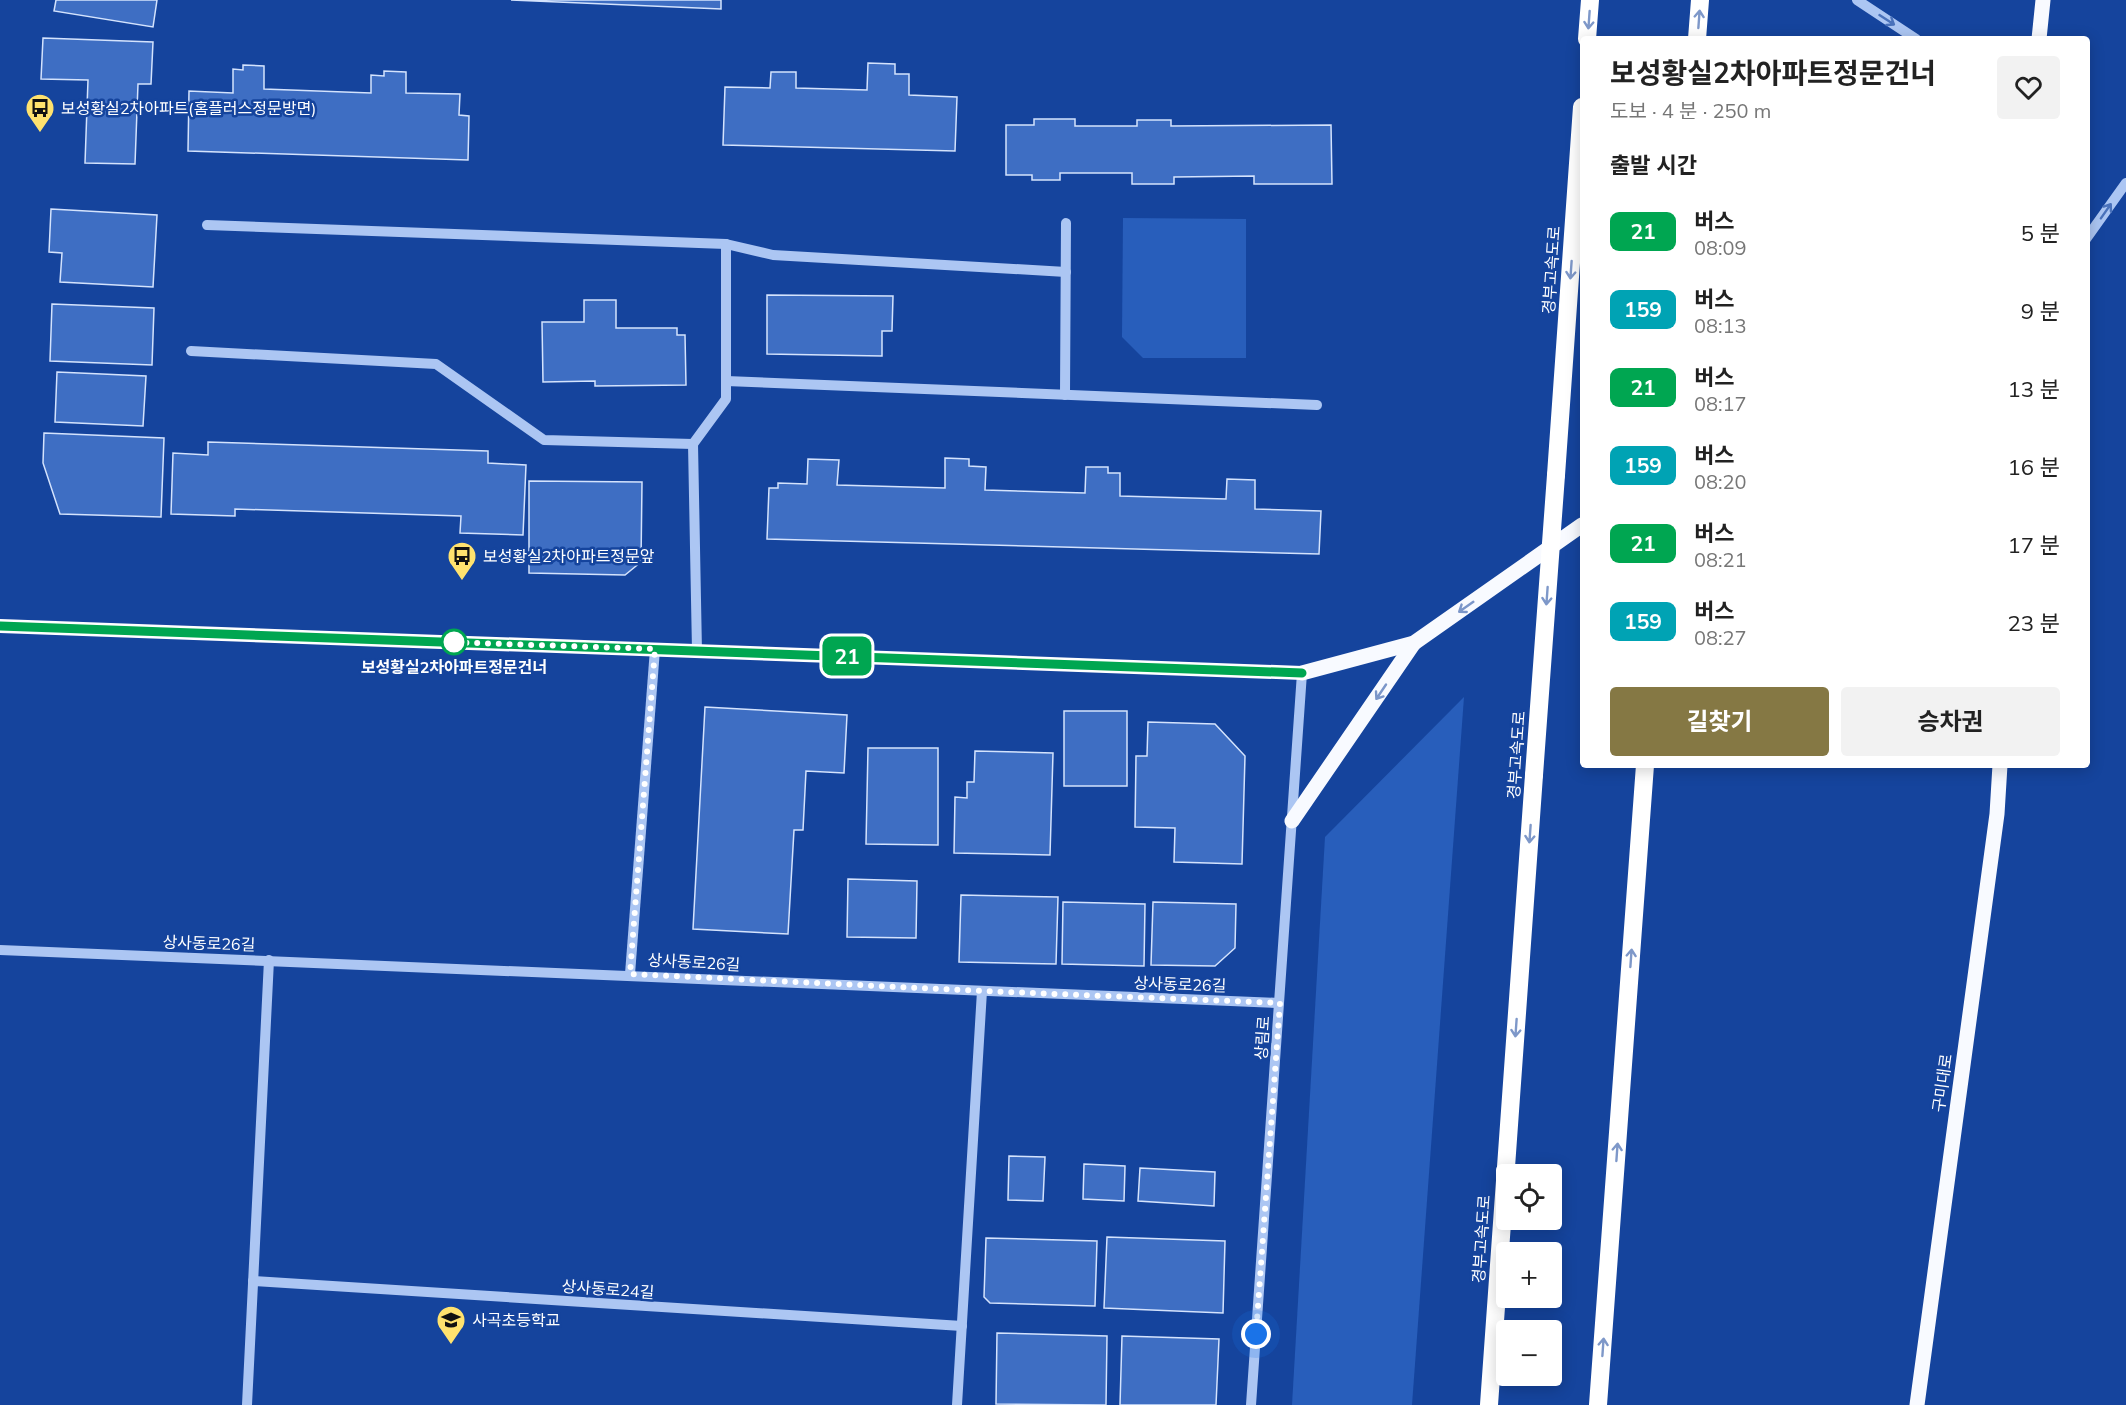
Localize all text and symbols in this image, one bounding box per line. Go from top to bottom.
one-way arrow [1583,9,1594,29]
one-way arrow [1693,10,1704,30]
one-way arrow [1878,13,1895,26]
text: 보성황실2차아파트정문건너 [1610,55,1936,90]
button: heart [1997,56,2060,119]
bus stop icon: 보성황실2차아파트(홈플러스정문방면) [24,92,56,134]
place label: 보성황실2차아파트(홈플러스정문방면) [61,98,316,118]
text: 도보 · 4 분 · 250 m [1610,98,1771,123]
text: 출발 시간 [1610,151,1697,179]
one-way arrow [2100,204,2112,220]
text: 버스 [1694,207,1734,235]
text: 21 [1630,218,1656,244]
text: 5 분 [2021,219,2060,247]
street label: 경부고속도로 [1538,225,1564,315]
text: 08:09 [1694,235,1747,260]
one-way arrow [1565,259,1576,279]
text: 버스 [1694,285,1734,313]
text: 159 [1624,296,1662,322]
text: 9 분 [2021,297,2060,325]
text: 08:13 [1694,313,1747,338]
text: 버스 [1694,363,1734,391]
text: 21 [1630,374,1656,400]
text: 13 분 [2008,375,2060,403]
text: 08:17 [1694,391,1747,416]
text: 버스 [1694,441,1734,469]
text: 159 [1624,452,1662,478]
text: 16 분 [2008,453,2060,481]
text: 08:20 [1694,469,1747,494]
text: 버스 [1694,519,1734,547]
text: 21 [1630,530,1656,556]
text: 17 분 [2008,531,2060,559]
bus stop icon: 보성황실2차아파트정문앞 [446,540,478,582]
place label: 보성황실2차아파트정문앞 [483,546,655,566]
text: 08:21 [1694,547,1747,572]
one-way arrow [1542,586,1553,605]
text: 버스 [1694,597,1734,625]
one-way arrow [1458,601,1474,613]
text: 159 [1624,608,1662,634]
text: 23 분 [2008,609,2060,637]
text: 08:27 [1694,625,1747,650]
marker: 보성황실2차아파트정문건너 [441,629,467,655]
line badge: 21 [820,636,874,676]
text: 21 [834,643,860,669]
place label: 보성황실2차아파트정문건너 [361,657,547,677]
one-way arrow [1375,683,1387,699]
button: 길찾기 [1610,687,1829,756]
button: 승차권 [1841,687,2060,756]
street label: 경부고속도로 [1503,710,1529,800]
one-way arrow [1524,823,1535,843]
street label: 상사동로26길 [162,931,256,955]
one-way arrow [1626,948,1637,968]
street label: 상사동로26길 [647,950,741,974]
street label: 상사동로26길 [1133,972,1227,996]
street label: 상림로 [1250,1015,1274,1061]
one-way arrow [1510,1018,1521,1038]
street label: 구미대로 [1928,1052,1956,1114]
one-way arrow [1612,1143,1623,1163]
map controls [1496,1164,1562,1386]
button: locate [1496,1164,1562,1230]
street label: 경부고속도로 [1468,1194,1494,1284]
button: + [1496,1242,1562,1308]
street label: 상사동로24길 [561,1276,655,1302]
school or university icon: 사곡초등학교 [435,1304,467,1346]
place label: 사곡초등학교 [472,1310,560,1330]
your location [1241,1319,1271,1349]
button: − [1496,1320,1562,1386]
one-way arrow [1597,1337,1608,1357]

